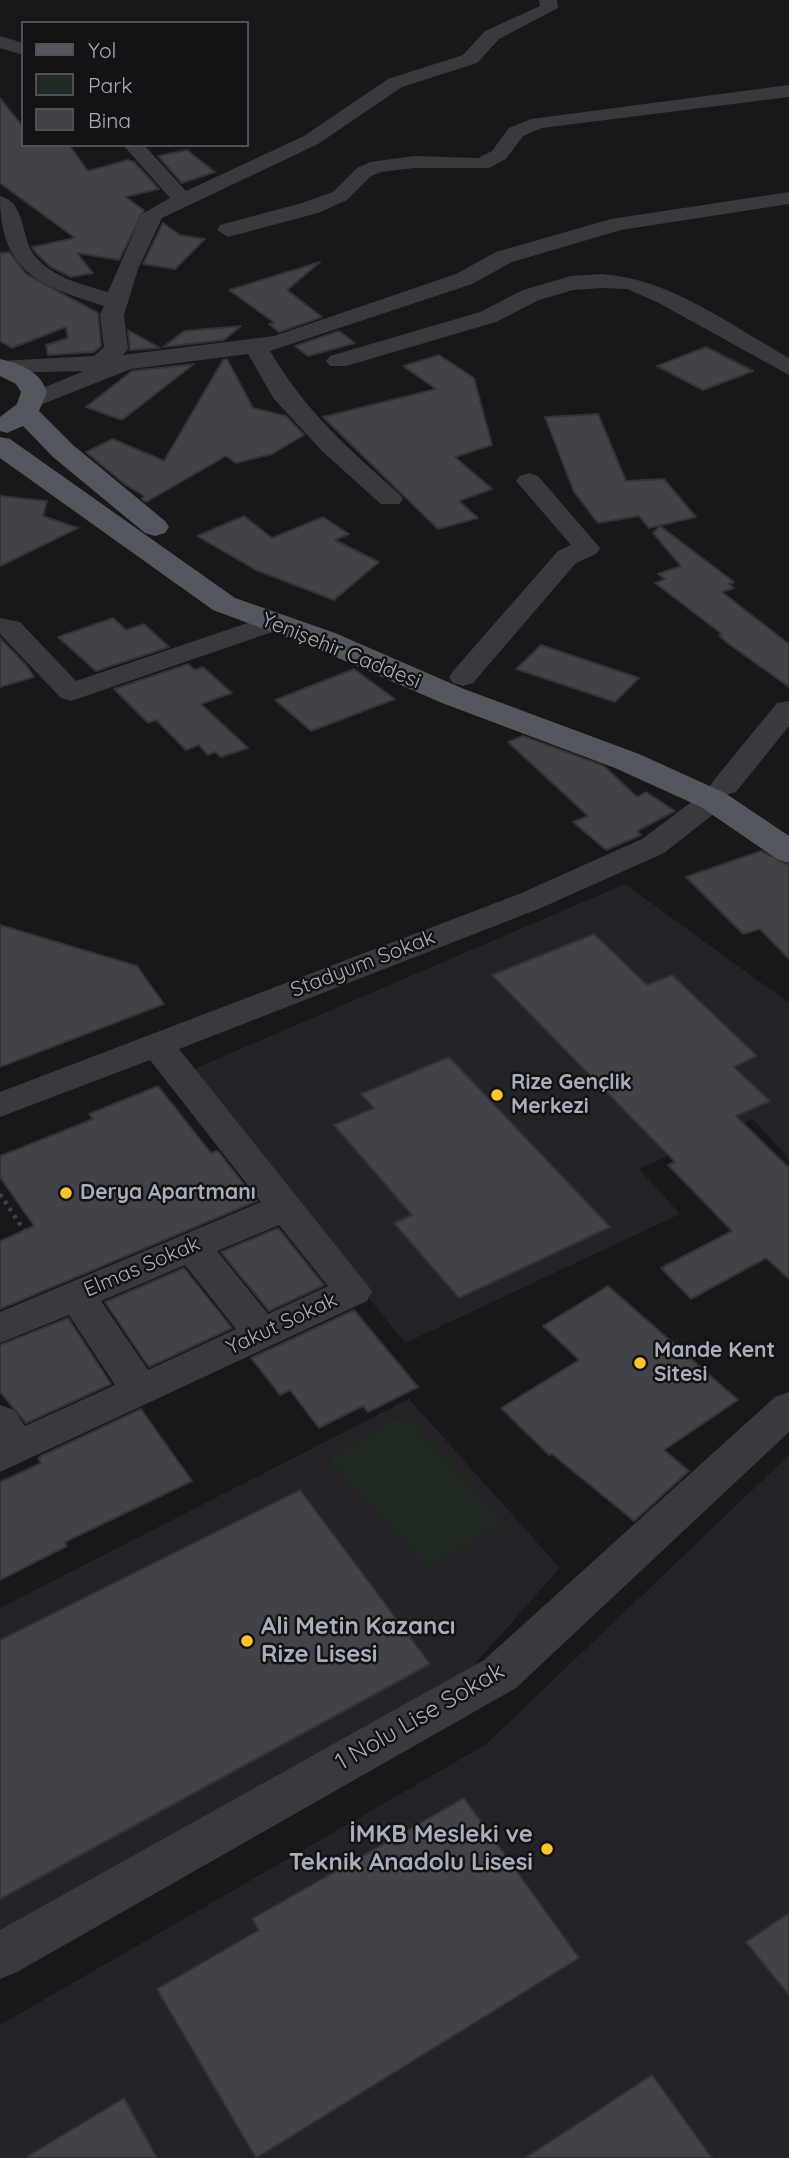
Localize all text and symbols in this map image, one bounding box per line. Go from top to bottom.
legend [21,21,248,147]
text: Yol [88,37,116,63]
text: Park [88,72,132,98]
text: Bina [88,107,131,133]
street label: Yenişehir Caddesi [258,608,424,694]
street label: Stadyum Sokak [287,925,439,1003]
place label: Rize Gençlik Merkezi [511,1070,632,1120]
marker: Rize Gençlik Merkezi [489,1087,505,1103]
place label: Derya Apartmanı [80,1180,256,1206]
marker: Derya Apartmanı [58,1185,74,1201]
street label: Elmas Sokak [80,1231,204,1303]
street label: Yakut Sokak [223,1287,341,1361]
place label: Mande Kent Sitesi [654,1338,775,1388]
marker: Mande Kent Sitesi [632,1355,648,1371]
place label: Ali Metin Kazancı Rize Lisesi [261,1613,455,1669]
marker: Ali Metin Kazancı Rize Lisesi [239,1633,255,1649]
street label: 1 Nolu Lise Sokak [330,1657,510,1777]
place label: İMKB Mesleki ve Teknik Anadolu Lisesi [289,1821,533,1877]
marker: İMKB Mesleki ve Teknik Anadolu Lisesi [539,1841,555,1857]

